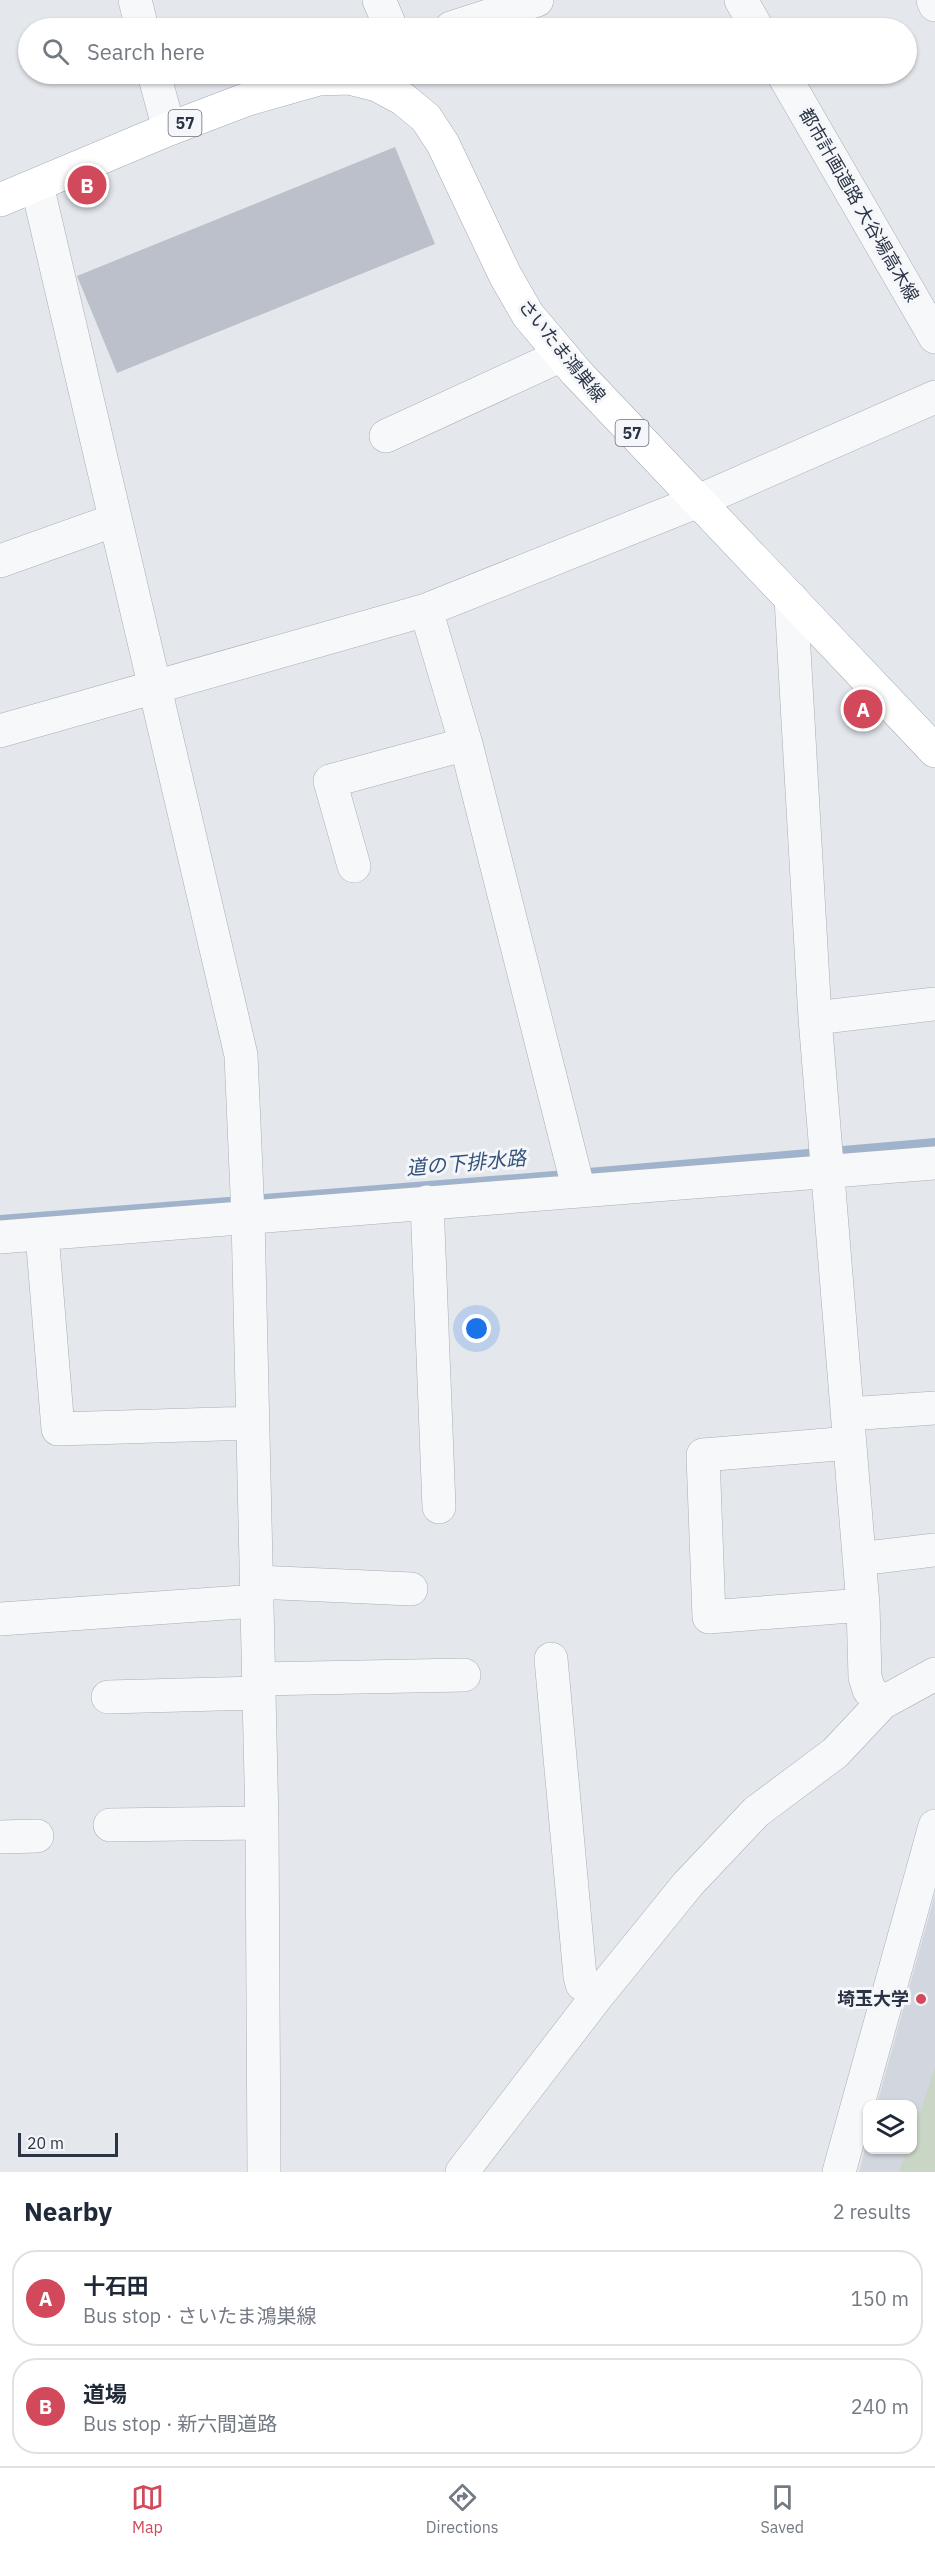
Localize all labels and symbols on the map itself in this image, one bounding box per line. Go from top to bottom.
street label: 都市計画道路 大谷場高木線 [794,104,924,306]
road number: 57 [168,110,201,136]
pin: B [68,162,106,207]
street label: さいたま鴻巣線 [514,295,611,407]
road number: 57 [616,420,648,446]
pin: A [844,686,882,732]
water label: 道の下排水路 [405,1144,529,1181]
your location [462,1314,491,1343]
place label: 埼玉大学 [837,1987,909,2010]
marker: 埼玉大学 [914,1992,928,2006]
scale bar [18,2130,118,2158]

